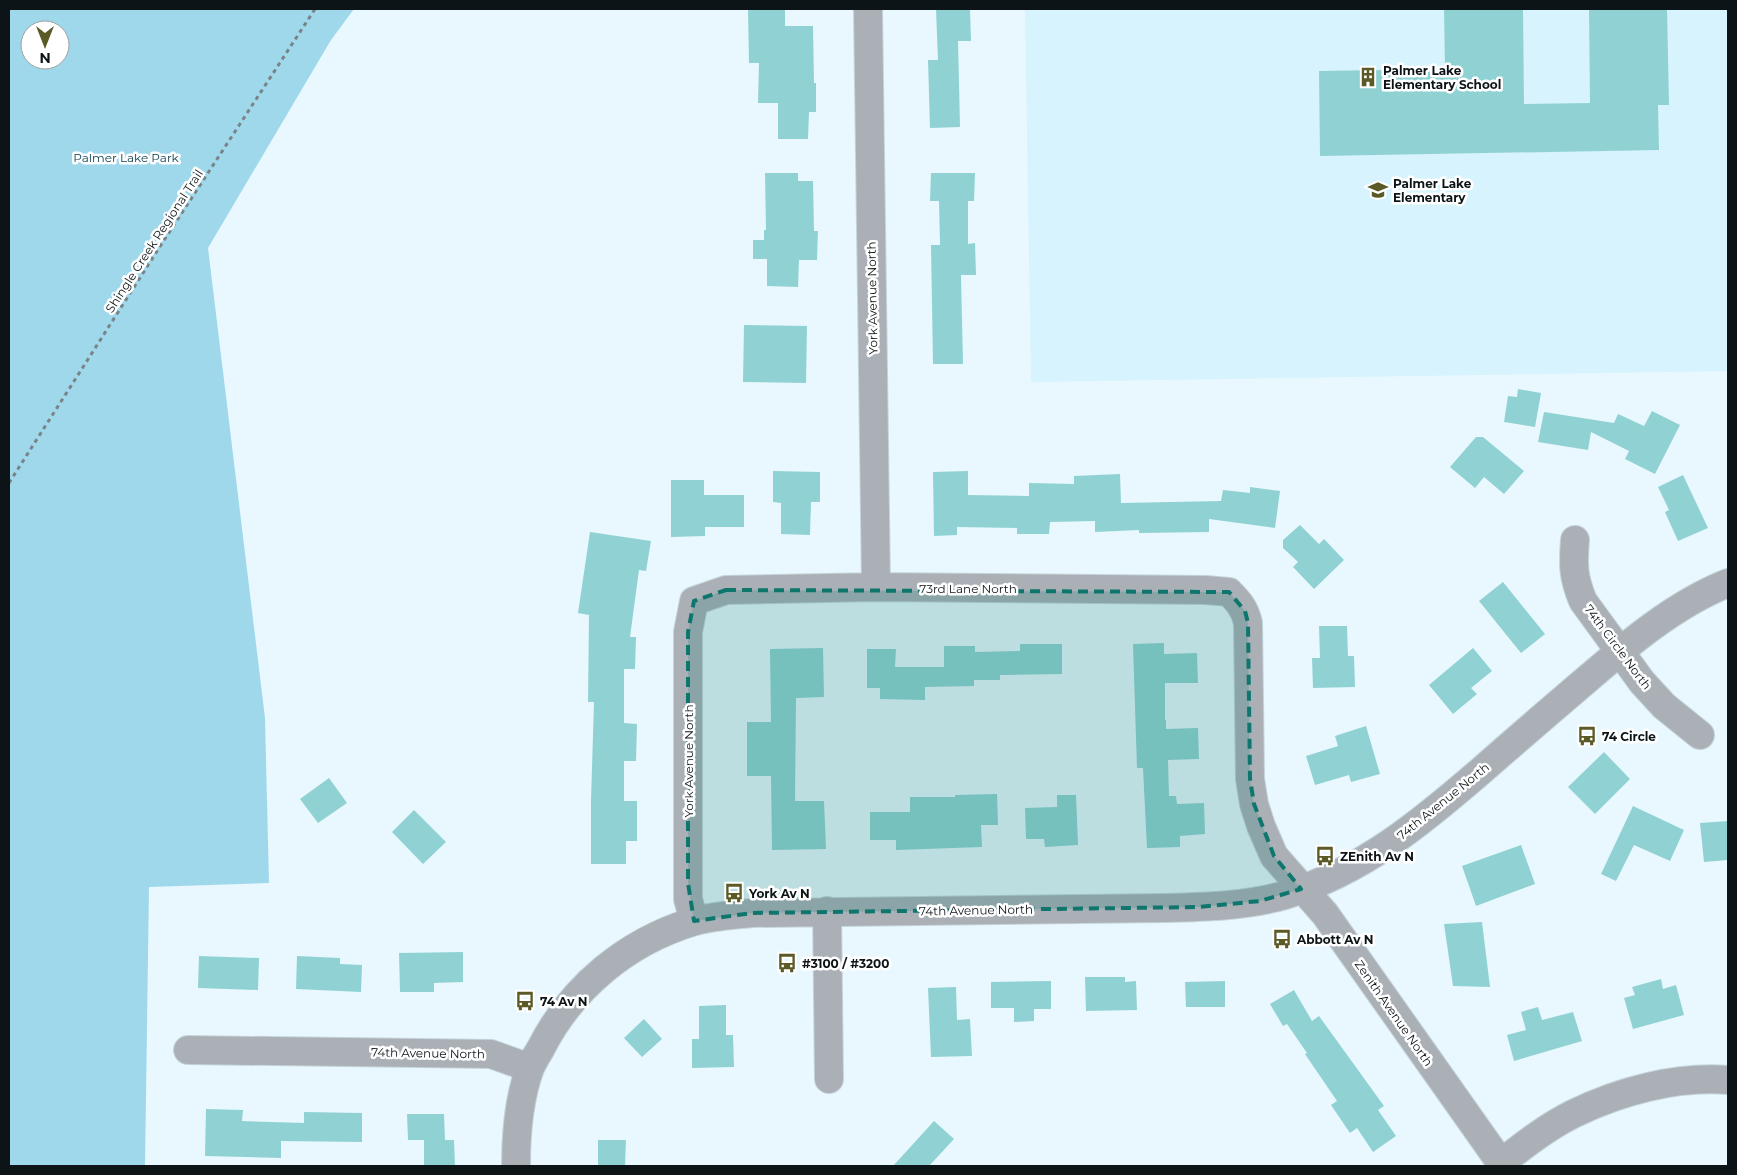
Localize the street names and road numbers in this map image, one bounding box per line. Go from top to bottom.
street label: Shingle Creek Regional Trail [102,167,206,315]
street label: York Avenue North [864,241,880,355]
street label: 73rd Lane North [919,581,1017,596]
street label: 74th Circle North [1581,602,1655,692]
street label: York Avenue North [681,704,696,818]
street label: 74th Avenue North [1394,759,1492,843]
street label: 74th Avenue North [919,902,1033,918]
street label: Zenith Avenue North [1352,957,1436,1069]
street label: 74th Avenue North [371,1045,485,1061]

